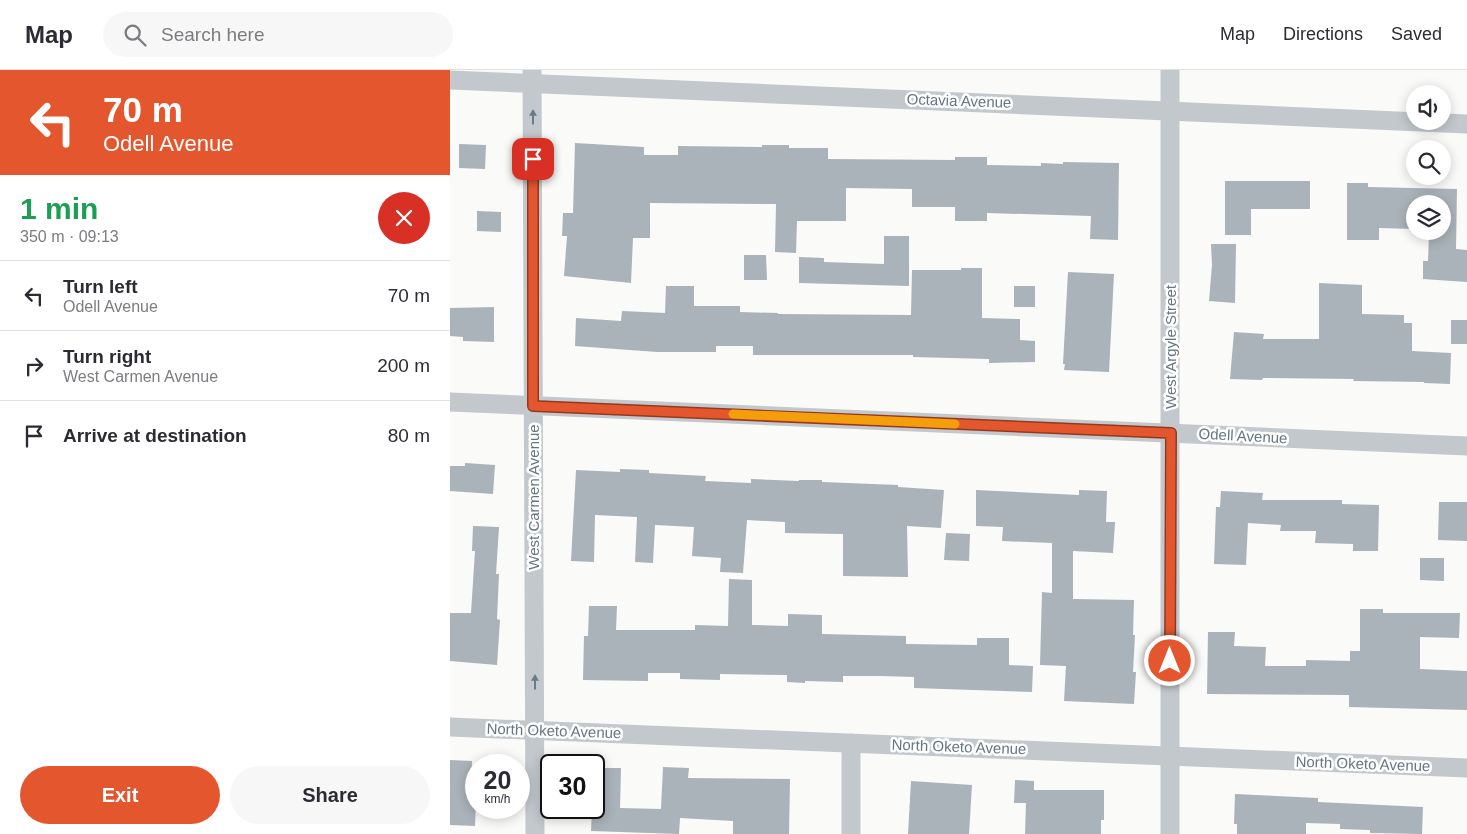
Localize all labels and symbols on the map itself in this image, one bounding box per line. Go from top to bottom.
street label: Octavia Avenue [906,90,1012,111]
one-way arrow [529,108,537,124]
pin [512,138,554,180]
street label: West Argyle Street [1162,284,1179,409]
street label: West Carmen Avenue [525,424,542,570]
street label: Odell Avenue [1198,425,1288,446]
position arrow [1143,634,1195,686]
one-way arrow [531,673,539,689]
street label: North Oketo Avenue [486,720,622,741]
street label: North Oketo Avenue [891,736,1027,757]
street label: North Oketo Avenue [1295,753,1431,774]
speed limit sign: 30 [540,754,605,819]

